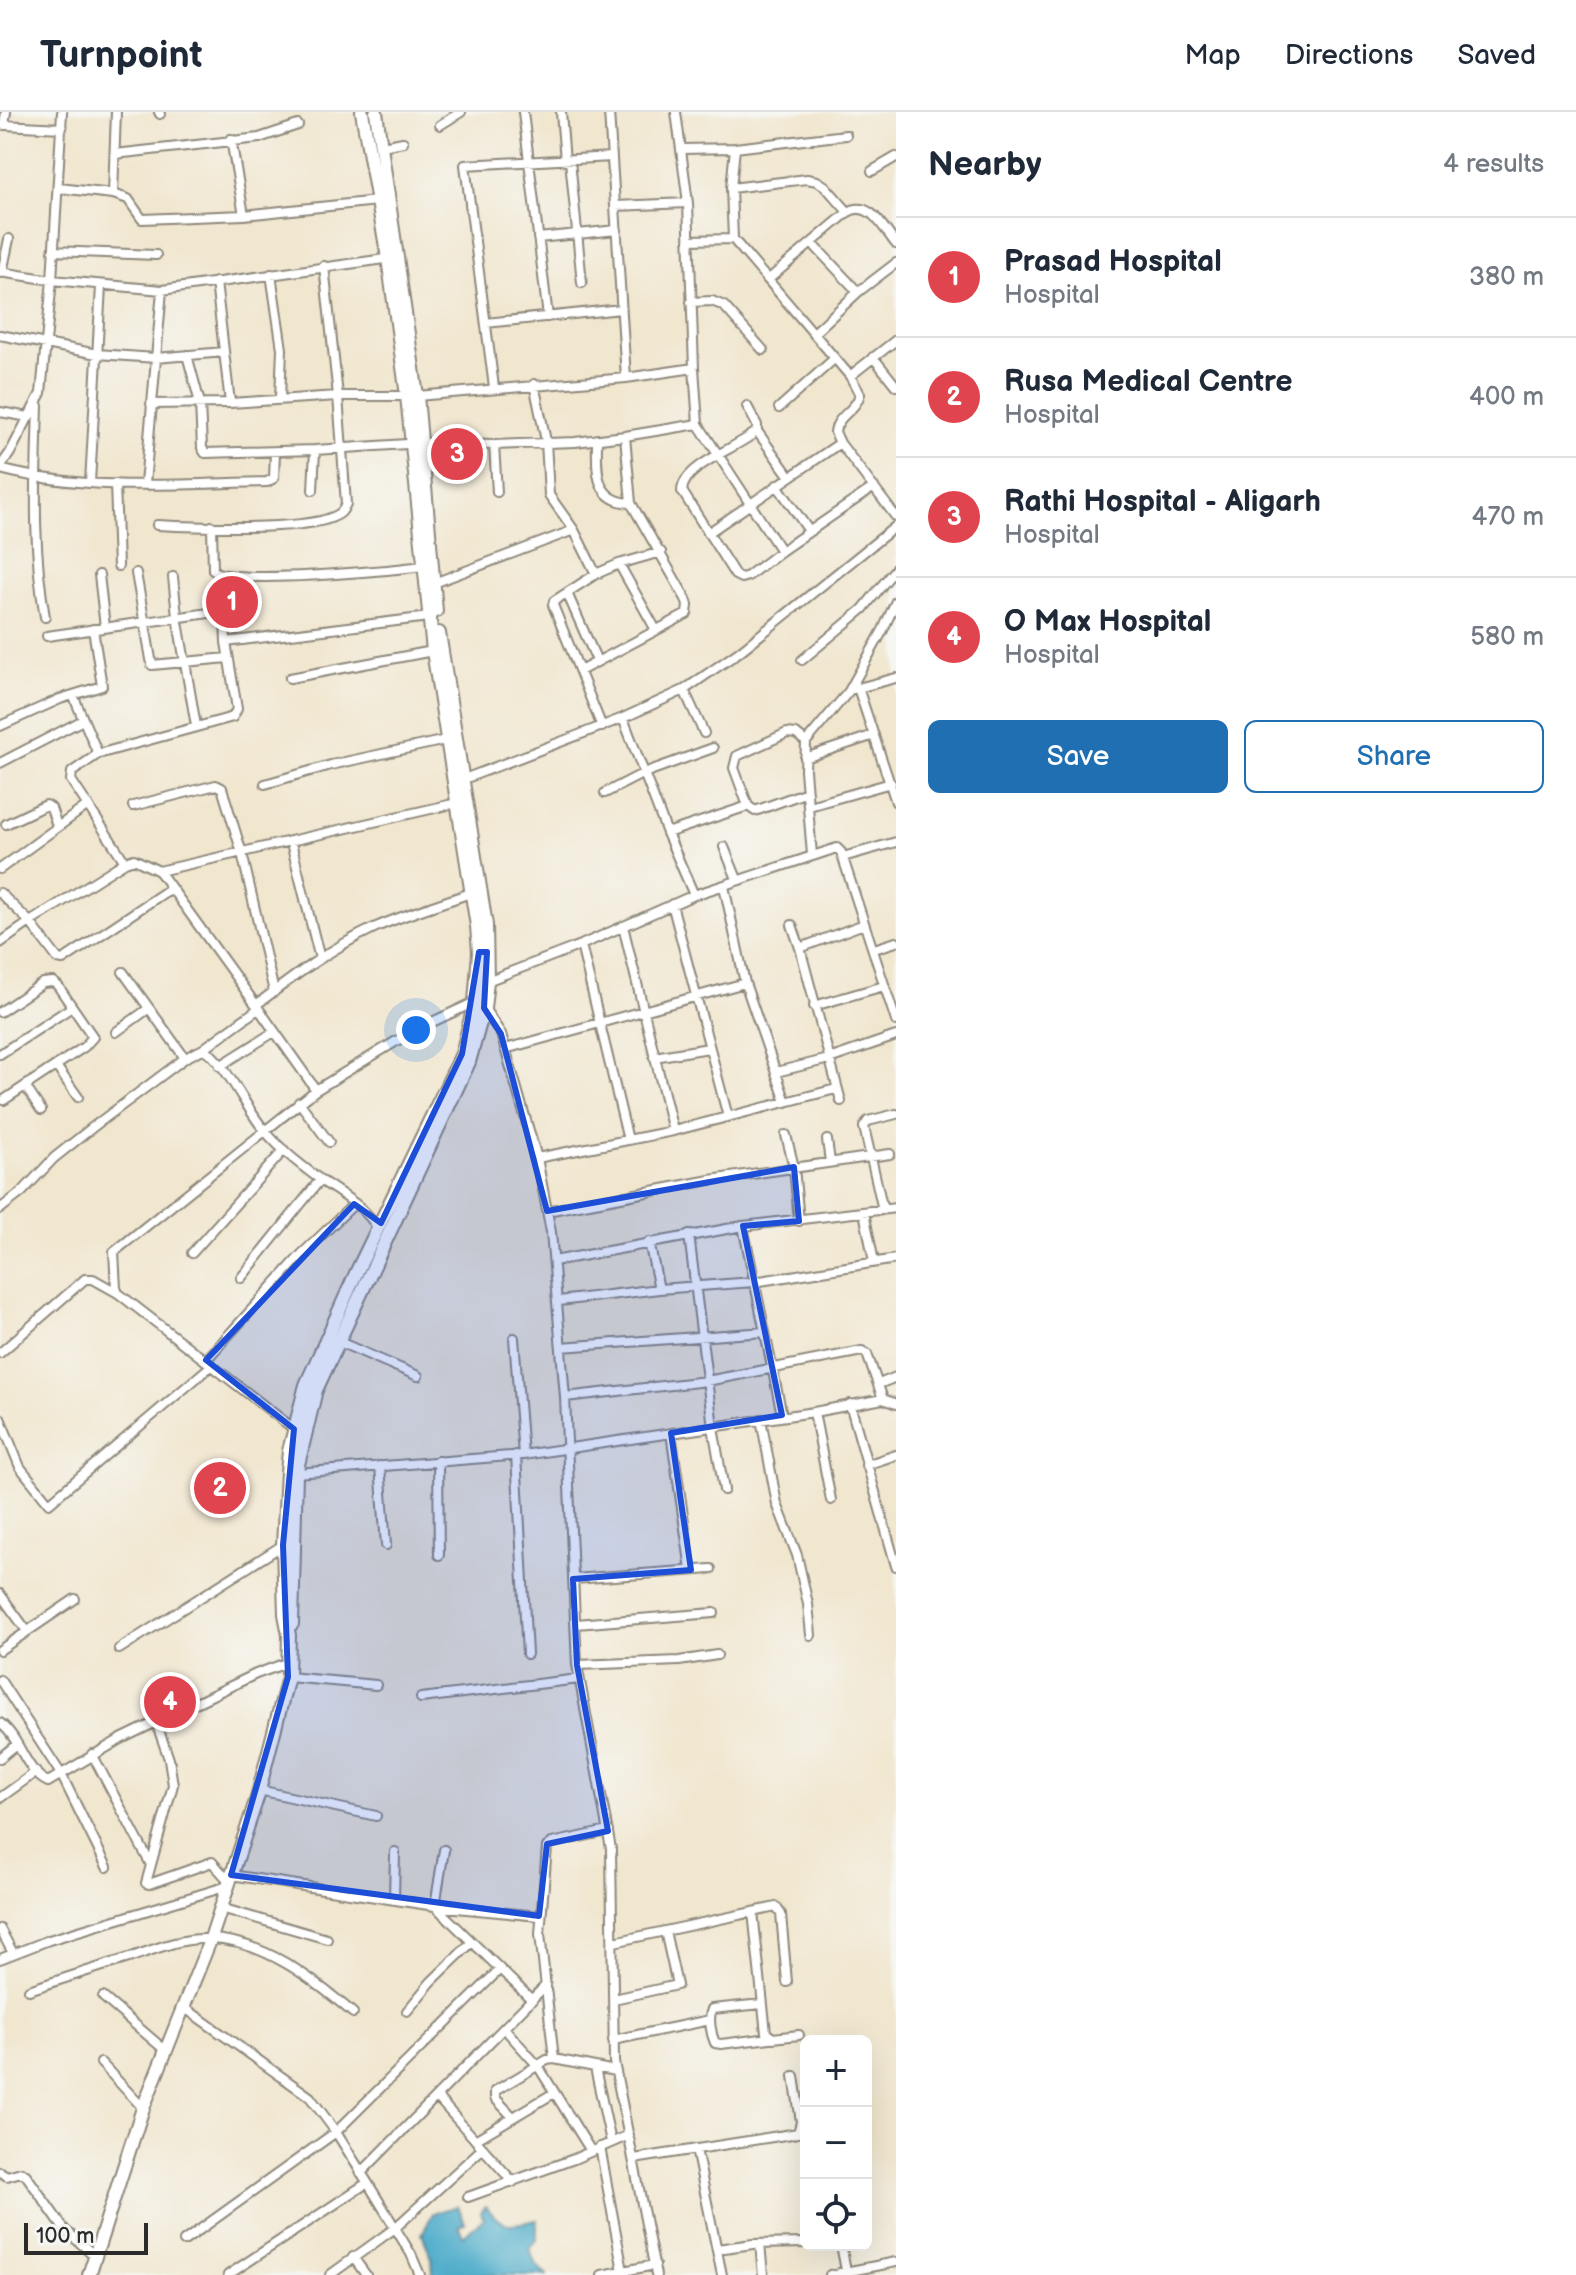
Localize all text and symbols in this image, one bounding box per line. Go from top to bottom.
text: Turnpoint [40,33,202,78]
text: Map [1184,39,1241,72]
text: Directions [1285,39,1413,72]
text: Saved [1457,39,1536,72]
text: Nearby [928,144,1042,185]
text: 4 results [1443,149,1544,180]
text: Prasad Hospital [1004,244,1222,280]
text: 1 [949,262,959,293]
text: 380 m [1469,262,1544,293]
text: Hospital [1004,280,1100,311]
text: Rusa Medical Centre [1004,364,1293,400]
text: 2 [946,382,962,413]
text: 400 m [1469,382,1544,413]
text: Hospital [1004,400,1100,431]
pin: 3 [431,424,483,484]
text: Rathi Hospital - Aligarh [1004,484,1321,520]
text: 3 [946,502,962,533]
text: 470 m [1472,502,1544,533]
text: Hospital [1004,520,1100,551]
pin: 1 [206,572,258,632]
text: O Max Hospital [1004,604,1211,640]
text: 4 [946,622,962,653]
text: 580 m [1470,622,1544,653]
text: Hospital [1004,640,1100,671]
button: Save [928,720,1228,793]
button: Share [1244,720,1544,793]
your location [396,1010,436,1050]
pin: 2 [194,1458,246,1518]
pin: 4 [144,1672,196,1732]
map controls [800,2035,872,2251]
button: + [800,2035,872,2107]
button: − [800,2107,872,2179]
button: locate [800,2179,872,2251]
scale bar [24,2219,148,2255]
text: 100 m [36,2223,95,2250]

